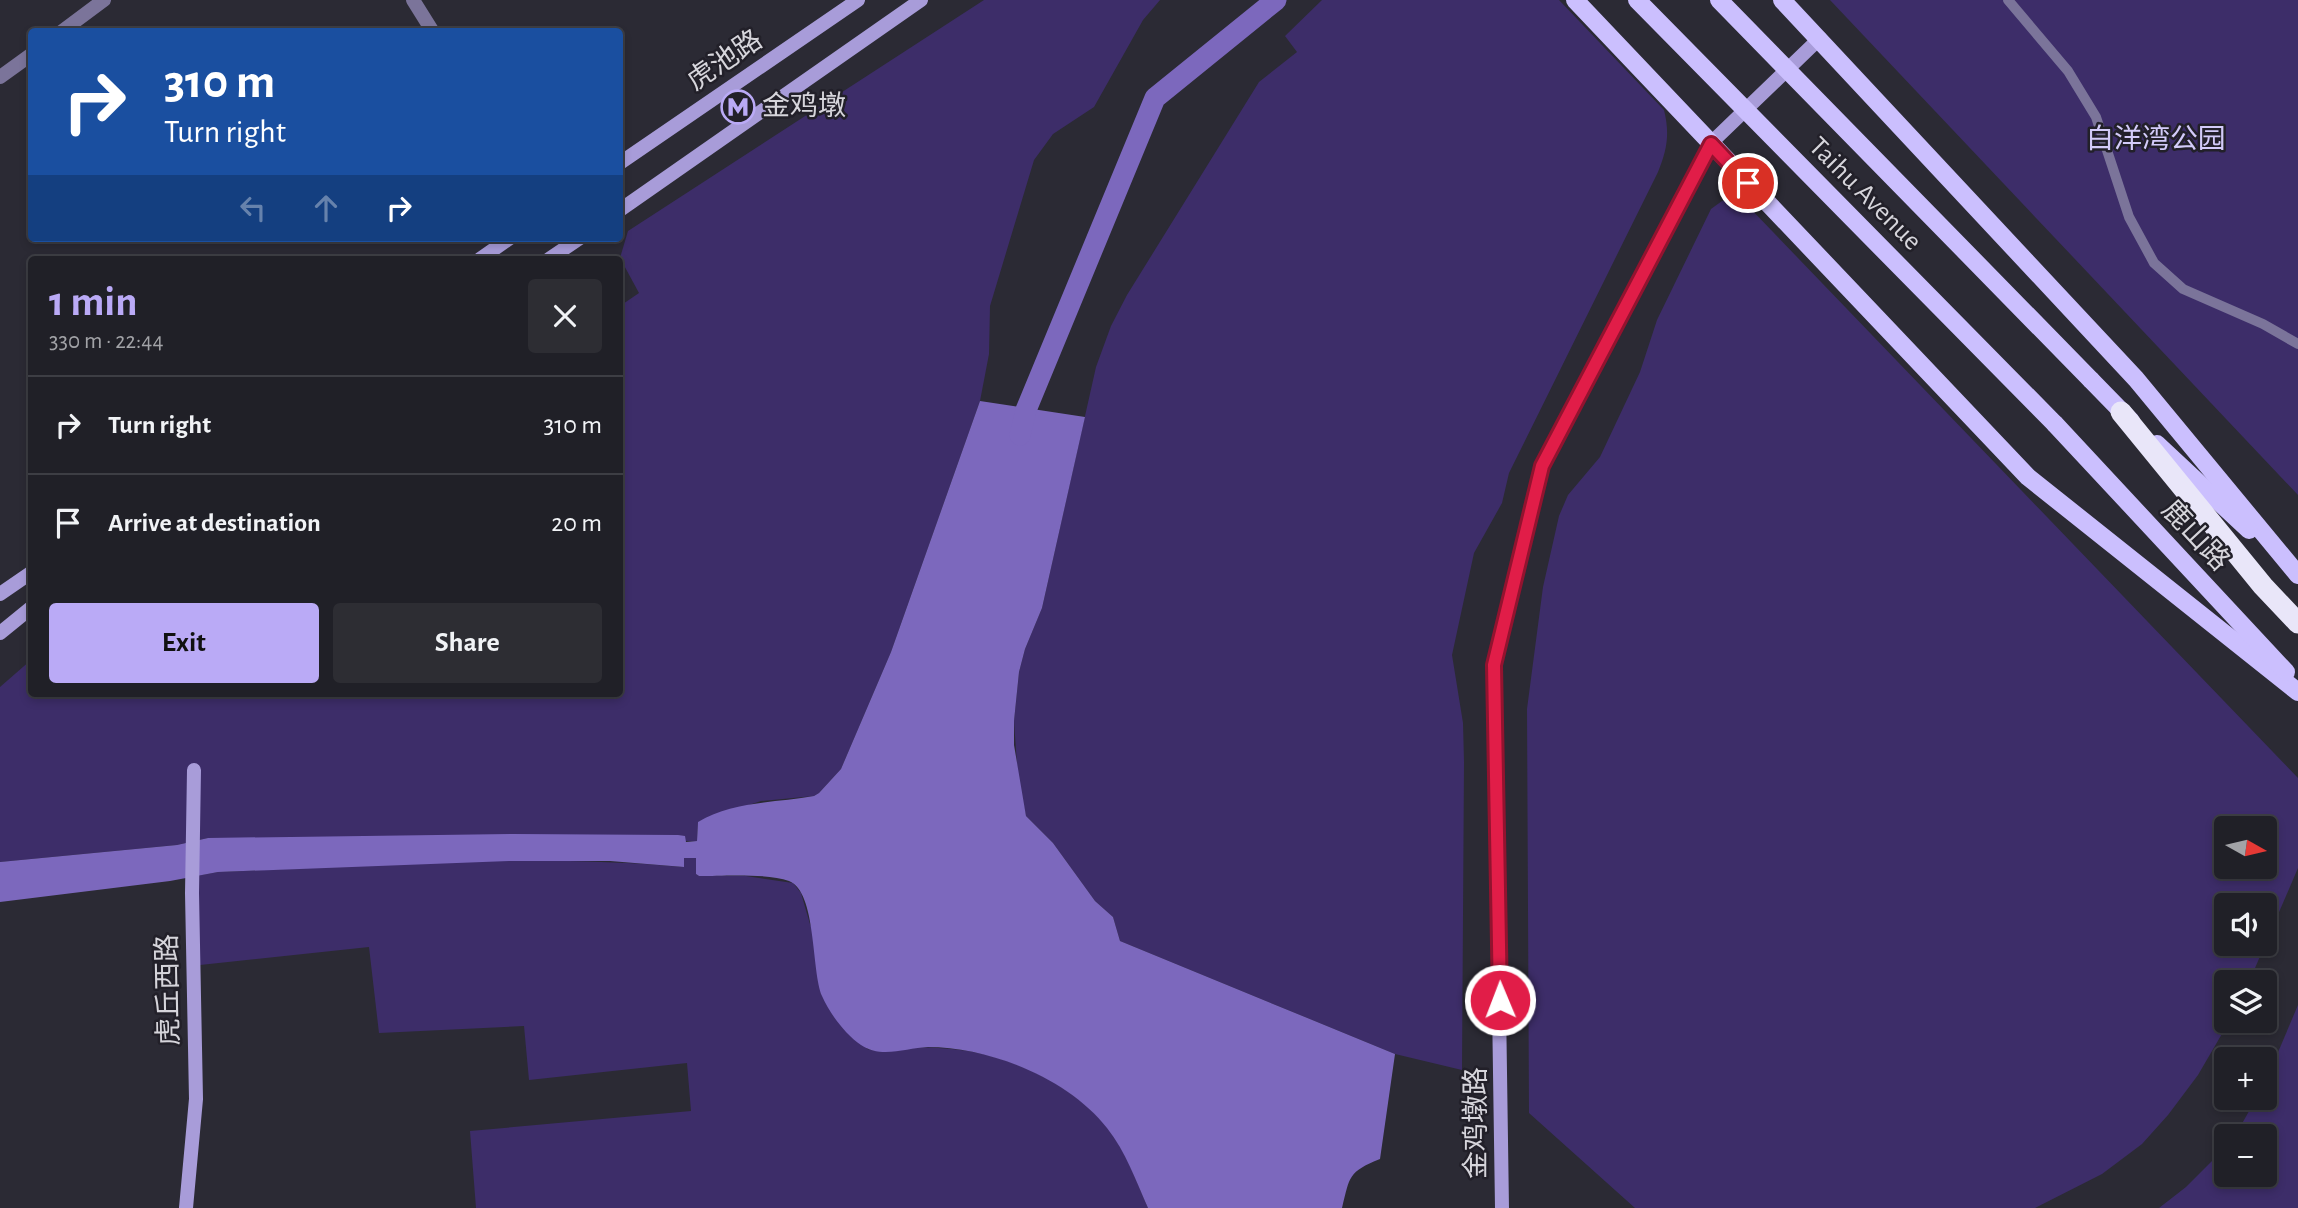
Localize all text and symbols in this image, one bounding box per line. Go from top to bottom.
street label: 虎池路 [681,24,768,96]
icon: right [49,56,140,147]
text: 310 m [164,58,275,107]
metro station icon: 金鸡墩 [719,88,757,126]
place label: 金鸡墩 [762,91,846,121]
text: Turn right [164,116,286,148]
park label: 白洋湾公园 [2086,124,2226,154]
street label: Taihu Avenue [1803,132,1927,256]
pin [1718,153,1778,213]
icon: arrive [1729,164,1767,202]
icon: left [234,189,272,227]
icon: ahead [307,189,345,227]
icon: right [380,189,418,227]
button: close [528,279,602,353]
text: 1 min [49,281,138,323]
text: 330 m · 22:44 [49,330,163,353]
icon: right [49,406,87,444]
text: Turn right [108,412,211,438]
text: 310 m [544,412,602,438]
street label: 鹿山路 [2156,494,2235,576]
icon: arrive [49,504,87,542]
text: Arrive at destination [108,510,321,536]
text: 20 m [551,510,602,536]
button: Exit [49,603,319,683]
button: Share [333,603,602,683]
north arrow [2214,816,2277,878]
map controls [2214,816,2277,1187]
button: sound [2214,893,2277,956]
street label: 虎丘西路 [152,934,184,1046]
position arrow [1463,963,1537,1037]
button: layers [2214,970,2277,1033]
button: + [2214,1047,2277,1110]
street label: 金鸡墩路 [1461,1067,1491,1179]
button: − [2214,1124,2277,1187]

